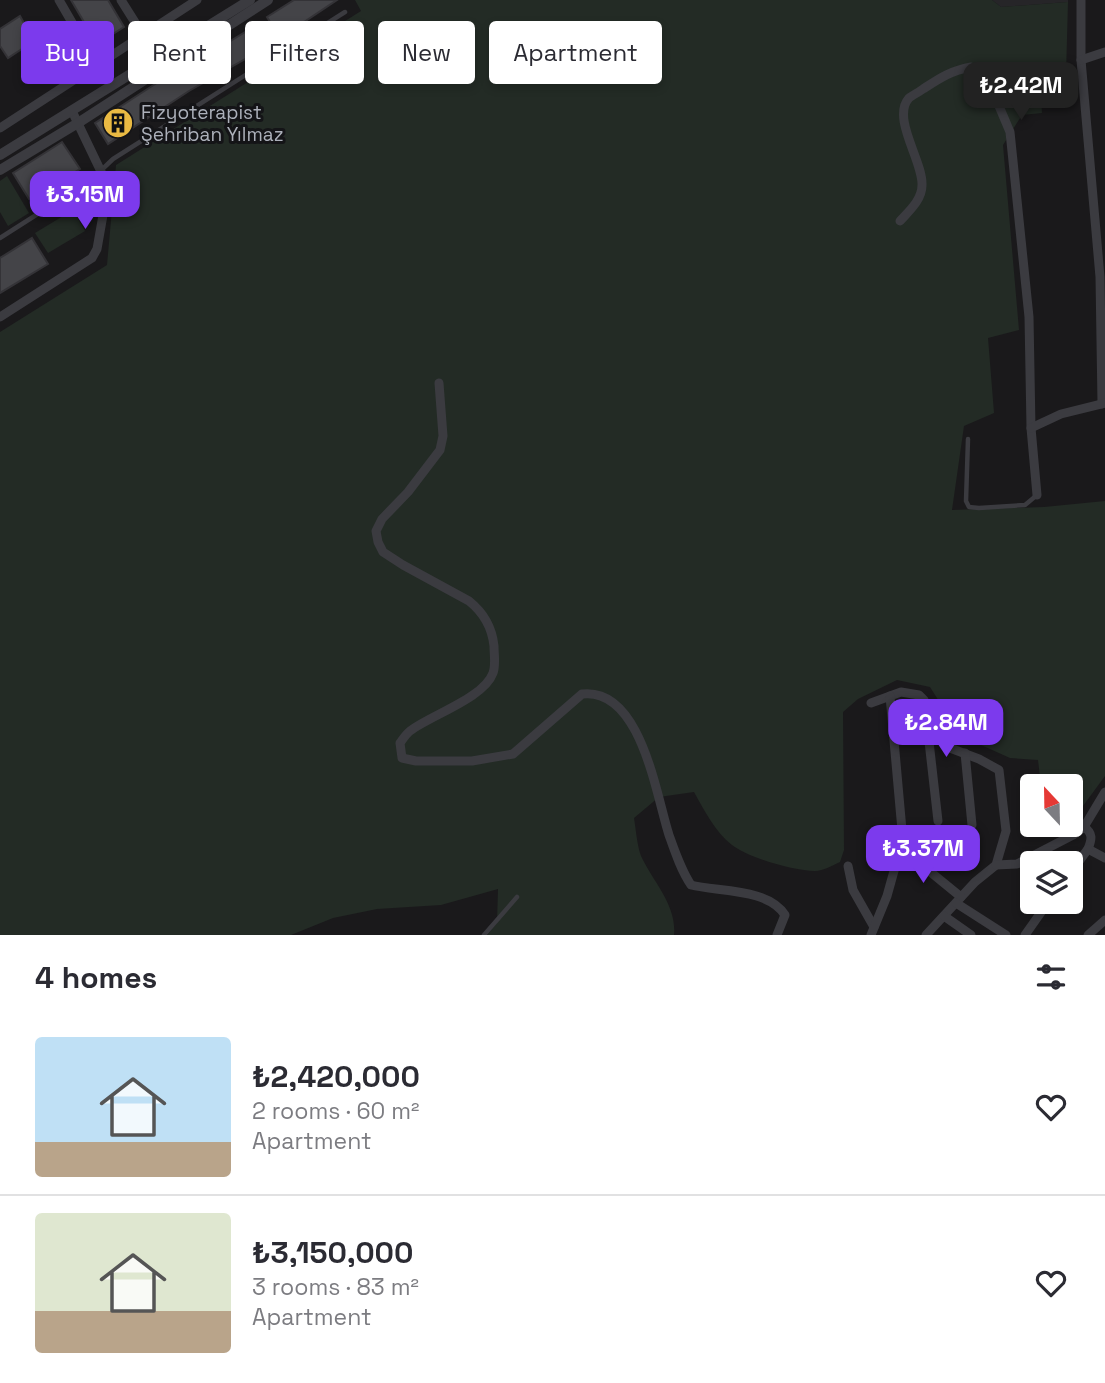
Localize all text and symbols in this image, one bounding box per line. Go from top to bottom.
chip: Buy [21,21,114,84]
chip: Rent [128,21,231,84]
chip: Filters [245,21,364,84]
chip: New [378,21,475,84]
chip: Apartment [489,21,662,84]
pin: ₺2.42M [964,62,1078,122]
text: ₺2.42M [979,70,1063,100]
place label: Fizyoterapist Şehriban Yılmaz [141,100,284,147]
building icon: Fizyoterapist Şehriban Yılmaz [101,106,135,140]
pin: ₺3.15M [28,172,142,231]
text: ₺3.15M [46,179,124,209]
pin: ₺2.84M [889,700,1003,759]
text: ₺2.84M [904,707,988,737]
north arrow [1020,774,1083,836]
map controls [1020,774,1083,914]
pin: ₺3.37M [866,826,980,885]
text: ₺3.37M [882,833,964,863]
button: layers [1020,851,1083,914]
text: 4 homes [35,958,157,997]
icon: filters [1032,958,1070,996]
text: ₺2,420,000 [252,1057,420,1096]
icon: home [91,1065,175,1149]
icon: heart [1032,1088,1070,1126]
text: 2 rooms · 60 m² [252,1096,419,1126]
text: Apartment [252,1126,372,1156]
text: ₺3,150,000 [252,1233,413,1272]
icon: home [91,1241,175,1325]
icon: heart [1032,1264,1070,1302]
text: 3 rooms · 83 m² [252,1272,419,1302]
text: Apartment [252,1302,372,1332]

